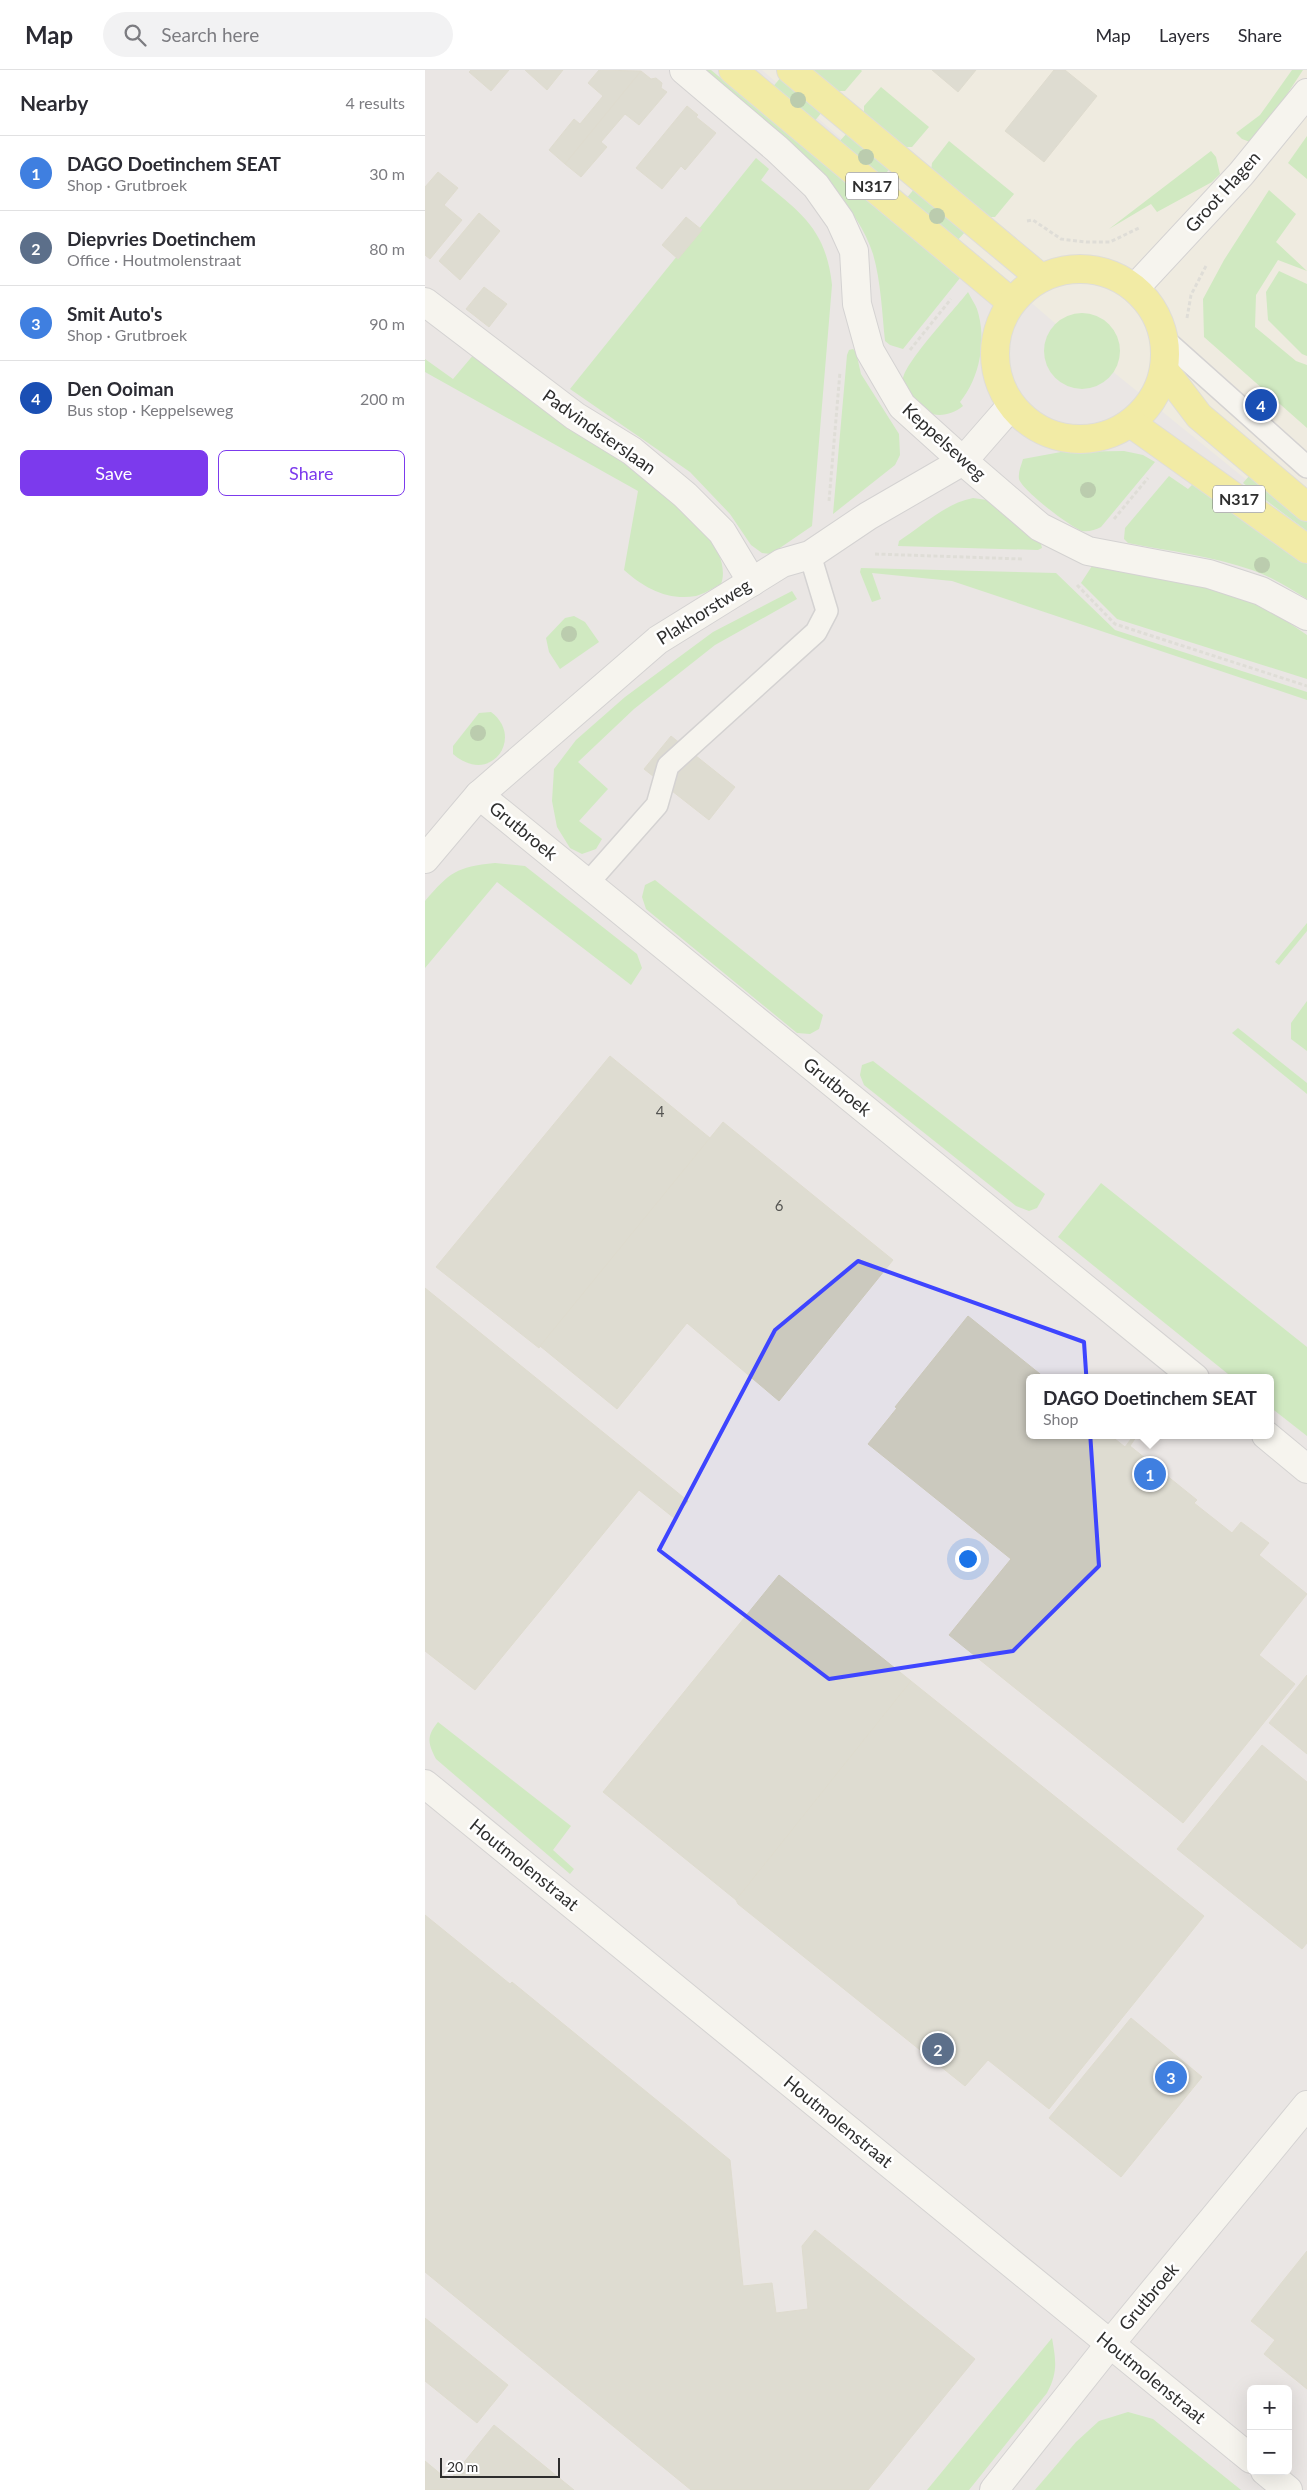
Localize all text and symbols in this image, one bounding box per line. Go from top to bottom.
search box [103,12,453,57]
text: Map [25,20,73,49]
icon: search [121,21,149,49]
text: Search here [161,23,259,46]
text: Map [1095,24,1131,46]
text: Layers [1159,24,1210,46]
text: Share [1238,24,1282,46]
text: Nearby [20,90,88,115]
text: 4 results [345,93,405,112]
street label: Groot Hagen [1180,146,1264,236]
text: DAGO Doetinchem SEAT [67,152,281,175]
text: 1 [31,164,41,183]
text: 30 m [369,164,405,183]
road number: N317 [846,172,898,200]
text: Shop · Grutbroek [67,175,187,194]
text: Diepvries Doetinchem [67,227,256,250]
text: 2 [31,239,41,258]
text: 80 m [369,239,405,258]
text: Office · Houtmolenstraat [67,250,241,269]
text: Smit Auto's [67,302,162,325]
text: 3 [31,314,41,333]
text: 90 m [369,314,405,333]
text: Shop · Grutbroek [67,325,187,344]
text: Den Ooiman [67,377,174,400]
street label: Padvindsterslaan [539,384,661,478]
pin: 4 [1245,386,1277,424]
text: 4 [31,389,41,408]
text: 200 m [360,389,405,408]
street label: Keppelseweg [898,398,991,484]
text: Bus stop · Keppelseweg [67,400,233,419]
button: Save [20,450,208,496]
button: Share [218,450,405,496]
road number: N317 [1213,486,1265,512]
street label: Plakhorstweg [652,573,755,649]
street label: Grutbroek [485,796,563,865]
street label: Grutbroek [799,1052,877,1121]
house number: 4 [656,1102,665,1120]
house number: 6 [775,1196,784,1214]
popup [1026,1374,1274,1439]
text: DAGO Doetinchem SEAT [1043,1386,1257,1409]
text: Shop [1043,1409,1079,1428]
pin: 1 [1134,1455,1166,1493]
your location [955,1546,981,1572]
street label: Houtmolenstraat [466,1814,584,1915]
pin: 2 [922,2030,954,2068]
pin: 3 [1155,2058,1187,2096]
street label: Houtmolenstraat [780,2071,898,2172]
street label: Grutbroek [1114,2258,1183,2335]
street label: Houtmolenstraat [1093,2327,1211,2428]
map controls [1247,2385,1292,2475]
button: + [1247,2385,1292,2430]
button: − [1247,2430,1292,2475]
scale bar [440,2455,560,2478]
text: 20 m [447,2458,478,2475]

